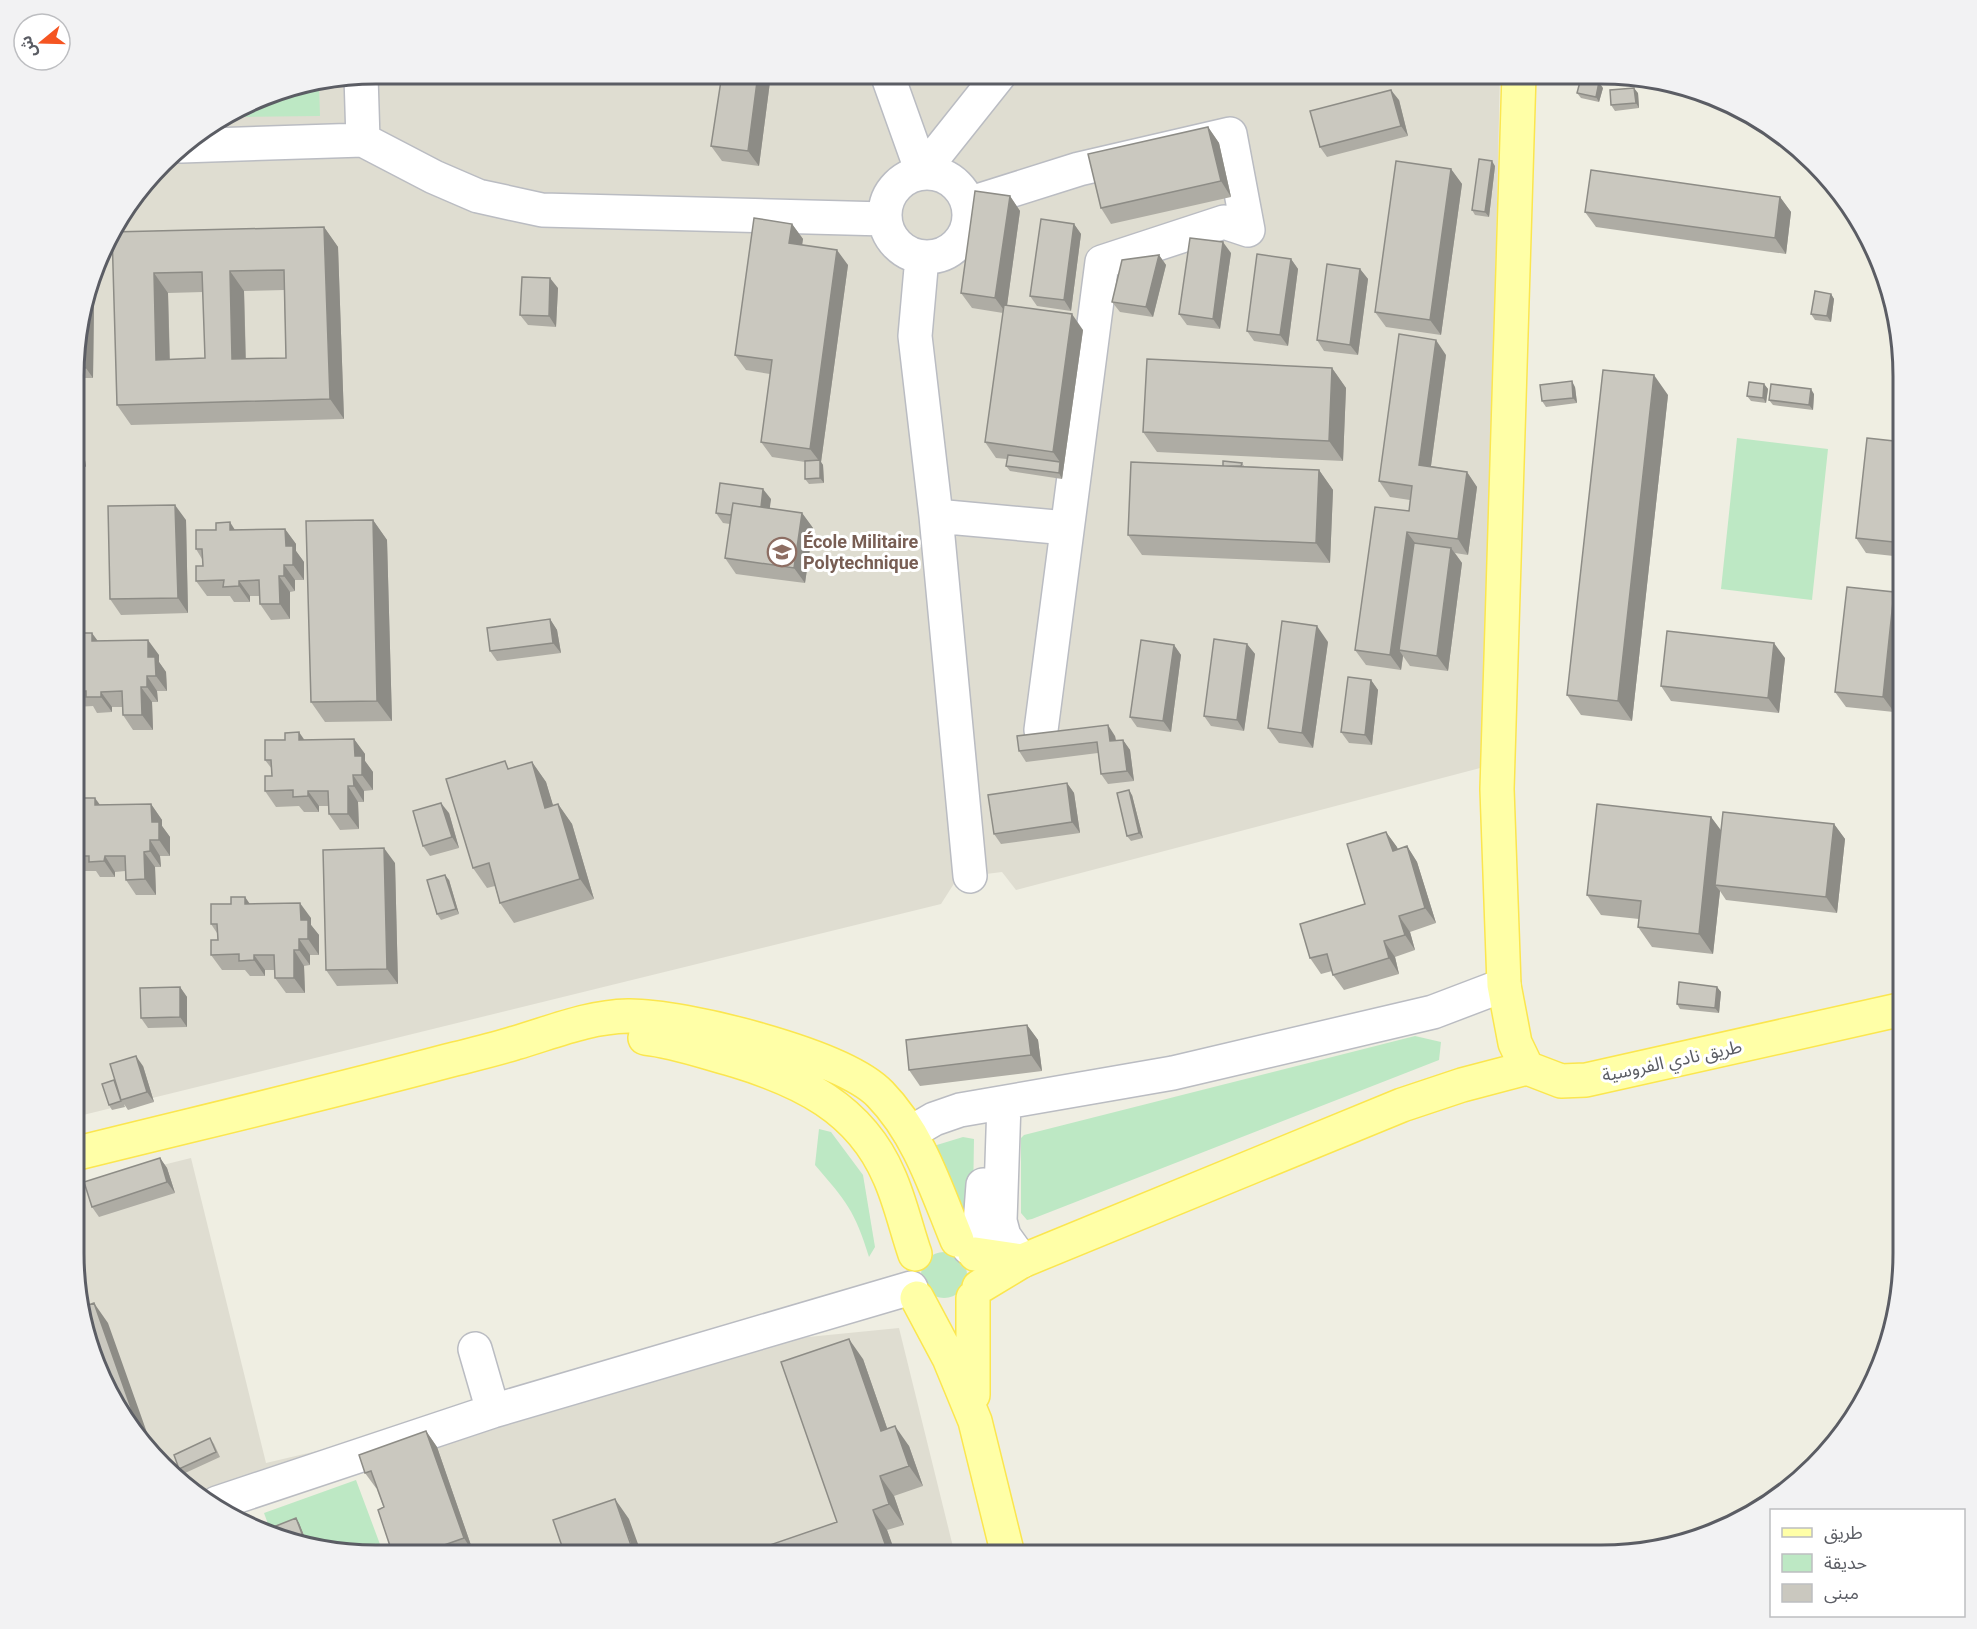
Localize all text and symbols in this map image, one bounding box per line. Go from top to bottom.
north arrow [12,12,72,72]
text: ش [16,33,41,60]
place label: École Militaire Polytechnique [803,531,919,573]
school or university icon: École Militaire Polytechnique [766,536,798,568]
street label: طريق نادي الفروسية [1600,1035,1744,1089]
legend [1770,1509,1965,1617]
text: طريق [1824,1522,1863,1544]
text: حديقة [1824,1552,1867,1573]
text: مبنى [1824,1582,1859,1604]

